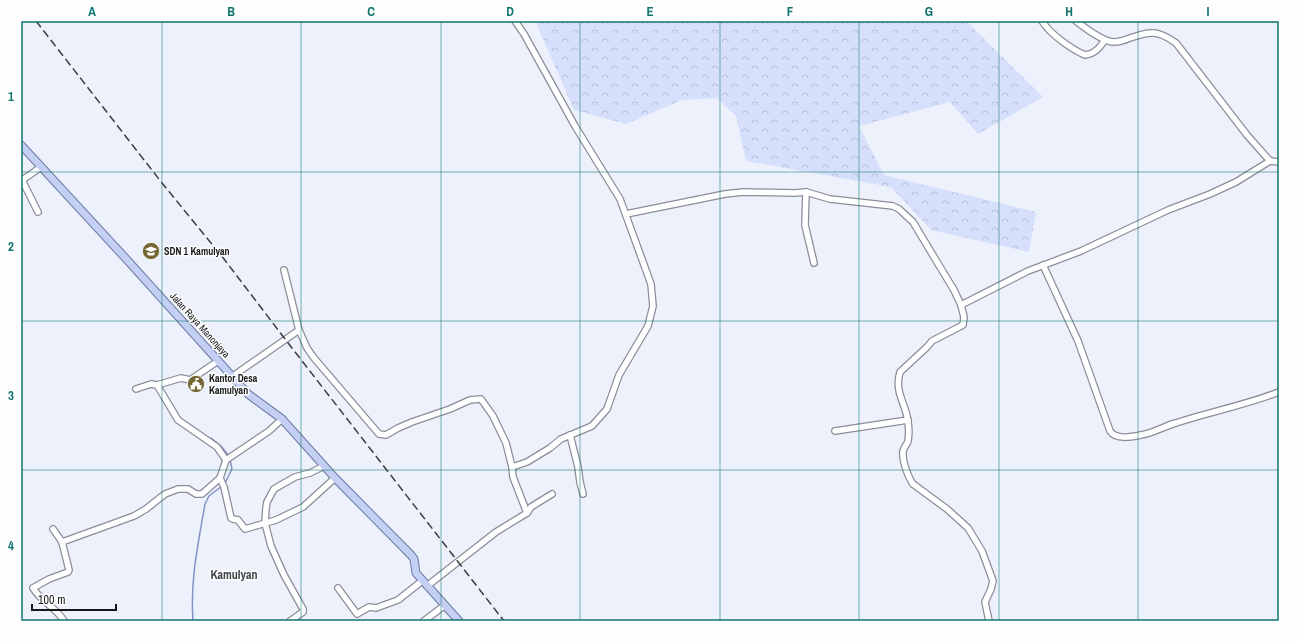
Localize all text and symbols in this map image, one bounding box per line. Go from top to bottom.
text: A [88,3,96,20]
text: B [227,3,235,20]
text: C [367,3,375,20]
text: D [506,3,514,20]
text: E [646,3,654,20]
text: F [787,3,794,20]
text: G [925,3,933,20]
text: H [1065,3,1073,20]
text: I [1207,3,1210,20]
text: 1 [8,88,14,105]
text: 2 [8,238,14,255]
school or university icon: SDN 1 Kamulyan [141,241,161,261]
place label: SDN 1 Kamulyan [164,245,230,258]
street label: Jalan Raya Manonjaya [167,290,233,361]
place label: Kantor Desa Kamulyan [209,372,258,397]
public building icon: Kantor Desa Kamulyan [186,374,206,394]
text: 3 [8,387,14,404]
text: 4 [8,537,14,554]
district label: Kamulyan [210,567,258,583]
scale bar [32,586,116,612]
text: 100 m [38,592,65,608]

